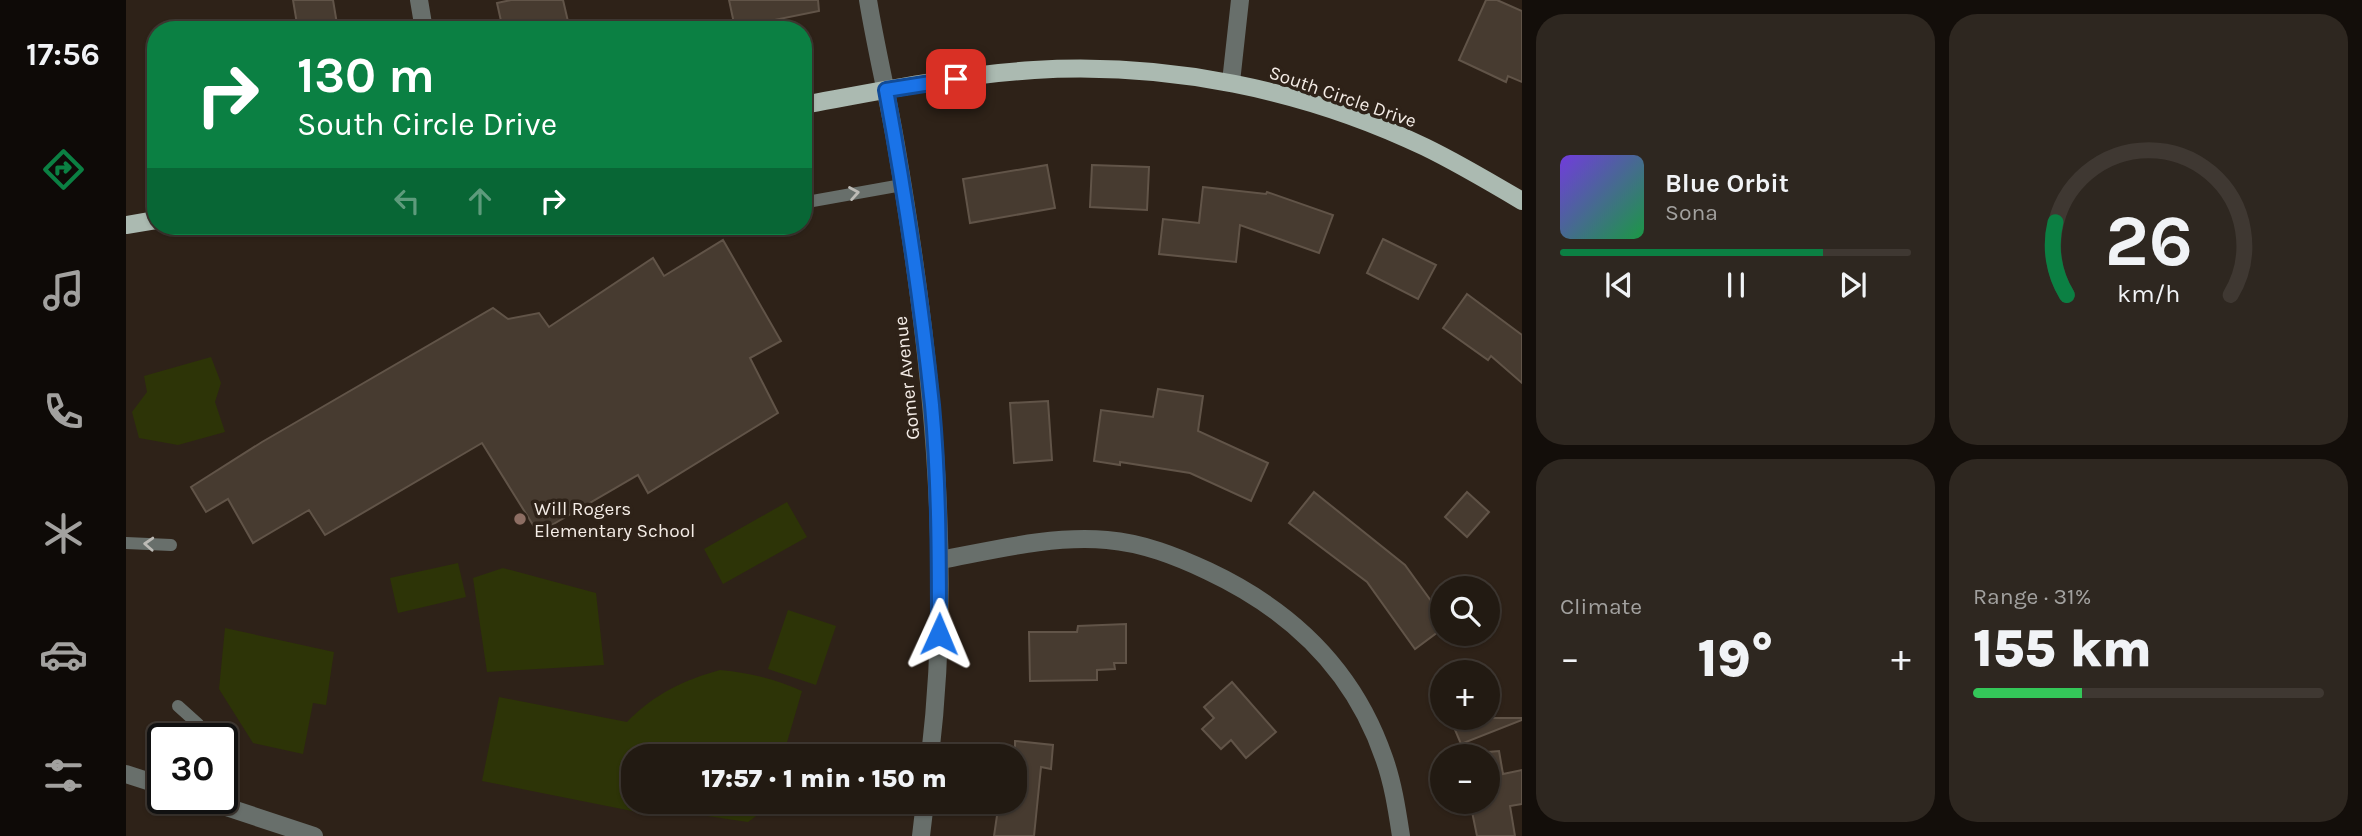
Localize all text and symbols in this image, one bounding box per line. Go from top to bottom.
text: 17:56 [26,36,100,73]
text: 130 m [297,47,435,104]
icon: right [182,49,273,140]
pin [926,49,986,109]
icon: arrive [937,60,975,98]
street label: South Circle Drive [1266,61,1419,132]
text: South Circle Drive [297,106,557,143]
icon: directions [39,145,88,194]
text: Blue Orbit [1665,168,1789,199]
icon: left [388,182,426,220]
icon: ahead [461,182,499,220]
icon: right [534,182,572,220]
one-way arrow [848,187,860,202]
text: Sona [1665,199,1718,226]
text: 26 [2104,199,2193,284]
icon: music [39,266,88,315]
icon: previous [1600,266,1638,304]
icon: pause [1717,266,1755,304]
icon: next [1834,266,1872,304]
text: km/h [2117,279,2180,308]
street label: Gomer Avenue [890,315,924,441]
icon: phone [39,387,88,436]
place label: Will Rogers Elementary School [534,498,695,542]
icon: climate [39,509,88,558]
marker: Will Rogers Elementary School [512,511,528,527]
one-way arrow [143,537,154,552]
map controls [1430,576,1500,814]
button: search [1430,576,1500,646]
text: Range · 31% [1973,583,2091,610]
text: Climate [1560,593,1642,620]
position arrow [902,597,976,671]
text: 155 km [1973,618,2152,679]
text: 19° [1697,628,1774,689]
icon: car [39,630,88,679]
text: − [1560,636,1580,681]
text: + [1891,636,1911,681]
button: + [1430,660,1500,730]
speed limit sign: 30 [147,723,238,814]
button: − [1430,744,1500,814]
icon: filters [39,751,88,800]
text: 17:57 · 1 min · 150 m [701,763,947,794]

